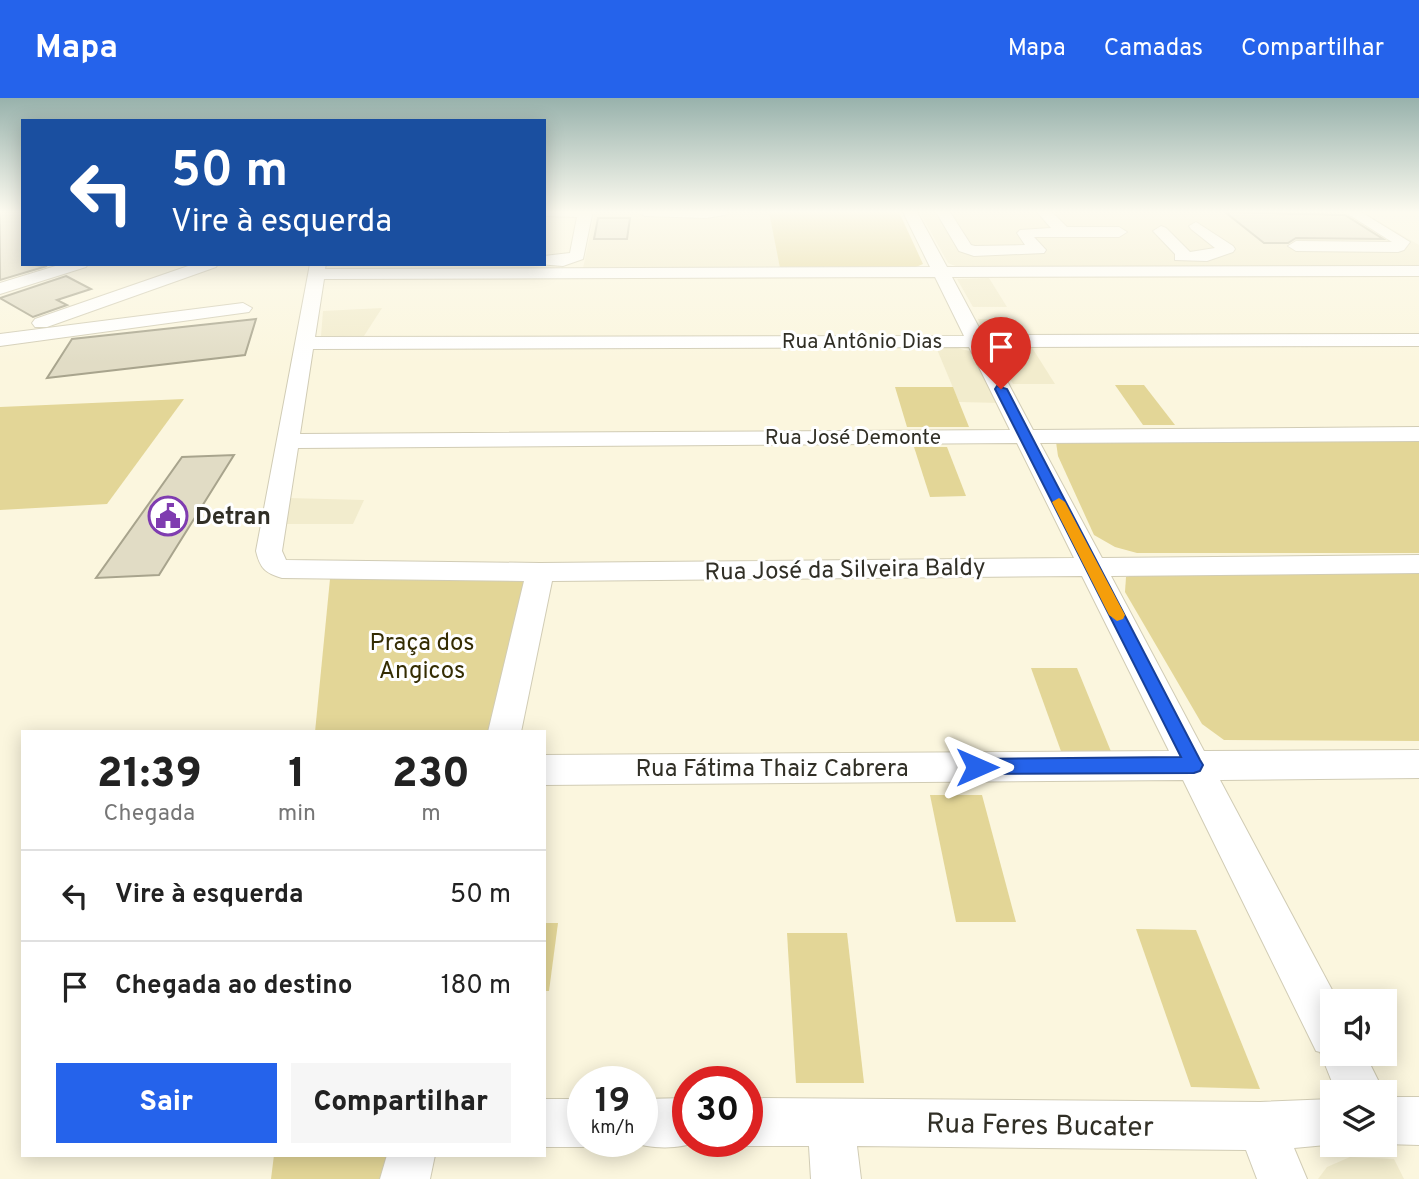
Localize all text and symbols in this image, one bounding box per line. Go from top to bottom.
text: Mapa [35,28,118,70]
text: Mapa [1008,34,1066,64]
text: Camadas [1104,34,1203,64]
text: Compartilhar [1241,34,1384,64]
text: 50 m [171,142,288,204]
icon: left [56,147,147,238]
text: Vire à esquerda [171,203,392,243]
pin [971,317,1031,389]
icon: arrive [982,328,1020,366]
street label: Rua Antônio Dias [782,329,942,356]
street label: Rua José Demonte [765,425,941,452]
public building icon: Detran [147,495,189,537]
place label: Detran [195,503,271,533]
street label: Rua José da Silveira Baldy [704,554,986,588]
park label: Praça dos Angicos [370,629,474,687]
position arrow [940,730,1014,804]
text: 21:39 [97,749,202,802]
text: 1 [288,749,305,802]
text: 230 [392,749,470,802]
street label: Rua Fátima Thaiz Cabrera [635,755,909,785]
text: Chegada [104,800,195,829]
text: min [278,800,316,829]
text: m [421,800,441,829]
icon: left [56,877,94,915]
text: Vire à esquerda [115,879,303,912]
text: 50 m [450,879,511,912]
icon: arrive [56,968,94,1006]
text: Chegada ao destino [115,970,352,1003]
text: 180 m [441,970,511,1003]
map controls [1320,989,1397,1157]
button: sound [1320,989,1397,1066]
button: Sair [56,1063,277,1143]
button: Compartilhar [291,1063,511,1143]
speed limit sign: 30 [672,1066,763,1157]
text: 19 [595,1080,630,1124]
button: layers [1320,1080,1397,1157]
street label: Rua Feres Bucater [926,1107,1154,1147]
text: km/h [591,1117,634,1140]

